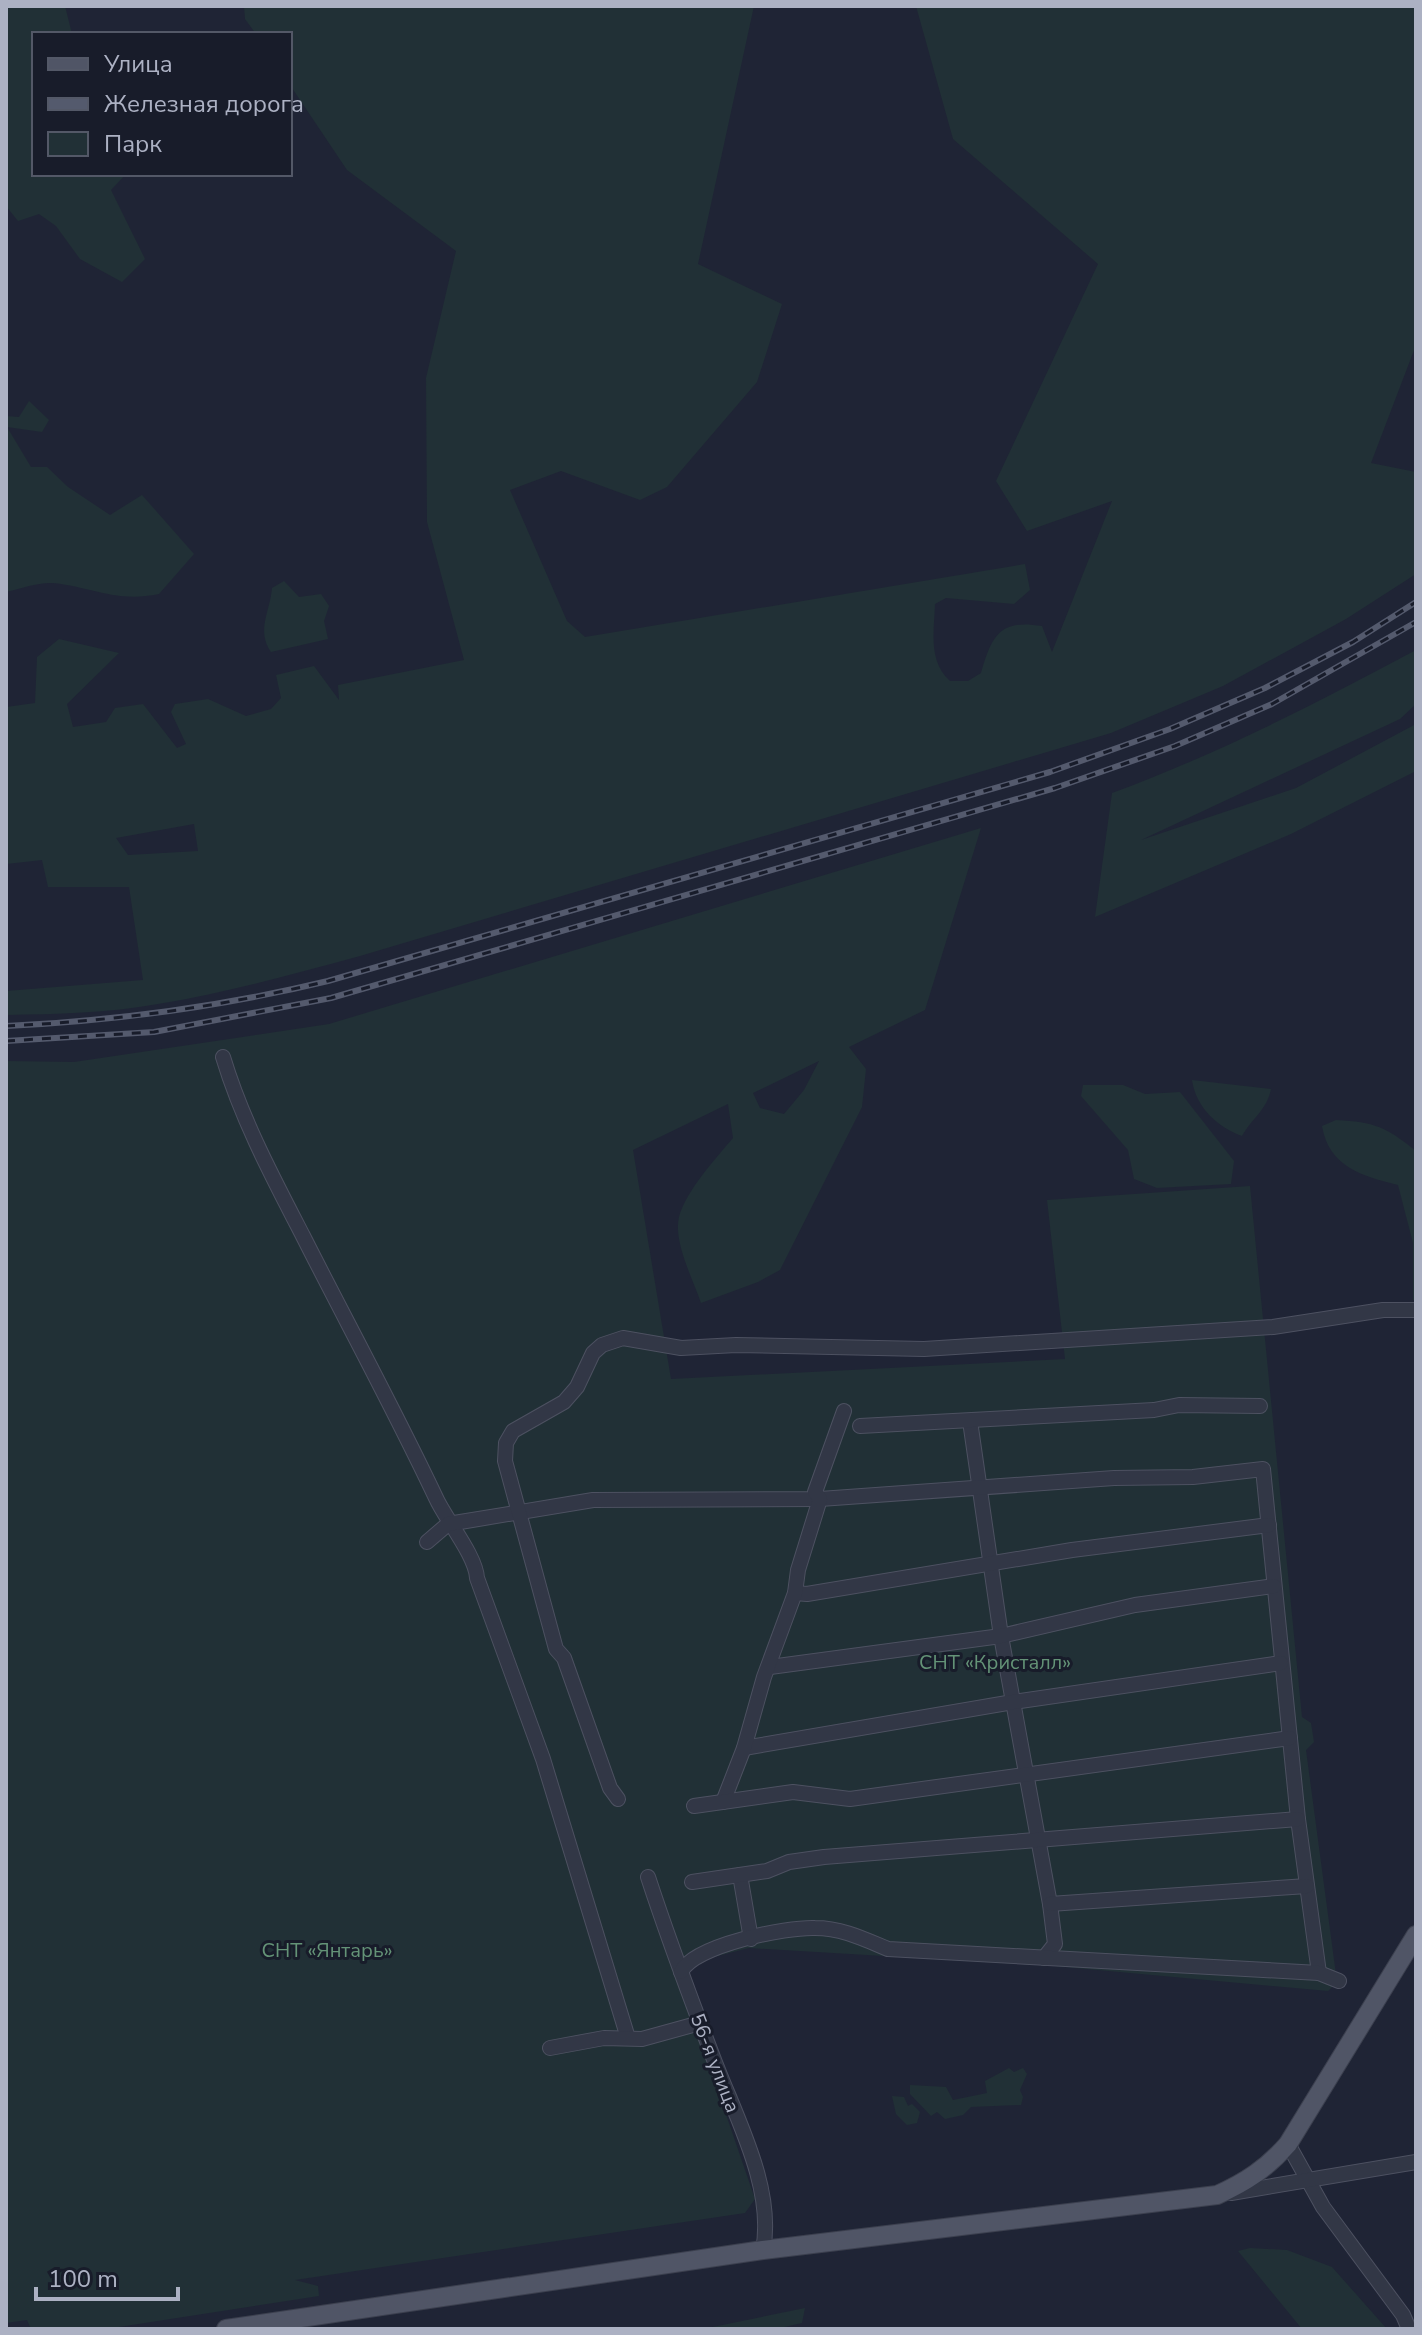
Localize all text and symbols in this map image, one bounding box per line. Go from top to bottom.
legend [32,32,292,176]
text: Улица [103,48,173,80]
text: Железная дорога [104,88,304,120]
text: Парк [104,128,162,160]
park label: СНТ «Кристалл» [919,1649,1071,1676]
park label: СНТ «Янтарь» [262,1937,392,1964]
street label: 56-я улица [684,2010,746,2116]
scale bar [36,2251,178,2301]
text: 100 m [48,2263,118,2295]

